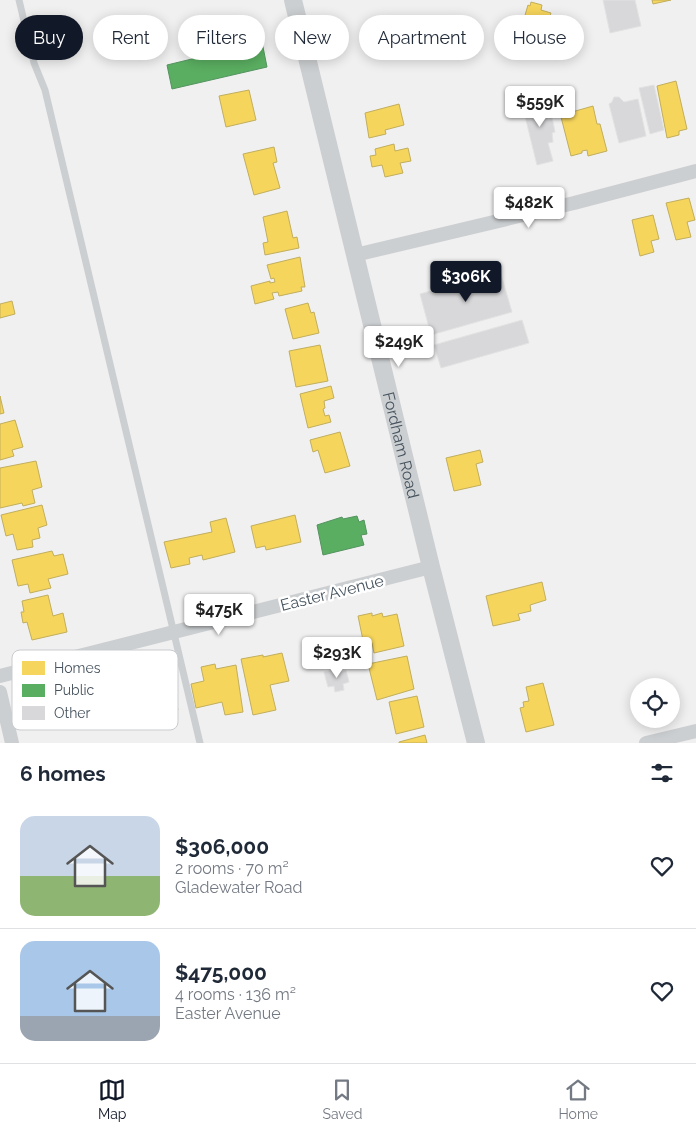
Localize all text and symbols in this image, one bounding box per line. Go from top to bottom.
chip: Buy [15,15,83,60]
chip: Rent [93,15,168,60]
chip: Filters [178,15,265,60]
chip: New [275,15,349,60]
chip: Apartment [359,15,484,60]
chip: House [494,15,584,60]
pin: $559K [505,86,575,128]
text: $559K [516,92,564,111]
pin: $482K [494,186,564,229]
text: $482K [505,193,553,212]
pin: $306K [431,260,501,303]
text: $306K [441,267,491,286]
pin: $249K [364,326,434,368]
text: $249K [375,332,423,351]
street label: Fordham Road [379,390,423,500]
street label: Easter Avenue [278,571,386,615]
pin: $475K [184,594,254,636]
text: $475K [195,600,243,619]
pin: $293K [302,636,372,679]
text: $293K [313,643,361,662]
legend [12,650,178,730]
text: Homes [54,660,101,676]
map controls [630,678,680,728]
button: locate [630,678,680,728]
text: Public [54,682,95,698]
text: Other [54,705,91,721]
icon: filters [648,759,676,787]
text: 6 homes [20,761,106,786]
text: $306,000 [175,834,269,859]
icon: home [60,836,120,896]
icon: heart [648,852,676,880]
text: 2 rooms · 70 m² [175,859,289,878]
text: Gladewater Road [175,878,302,897]
text: $475,000 [175,960,267,985]
icon: home [60,961,120,1021]
icon: heart [648,977,676,1005]
text: 4 rooms · 136 m² [175,985,296,1004]
text: Easter Avenue [175,1004,281,1023]
tab: Map [98,1076,126,1122]
tab: Saved [322,1076,362,1122]
tab: Home [558,1076,598,1122]

